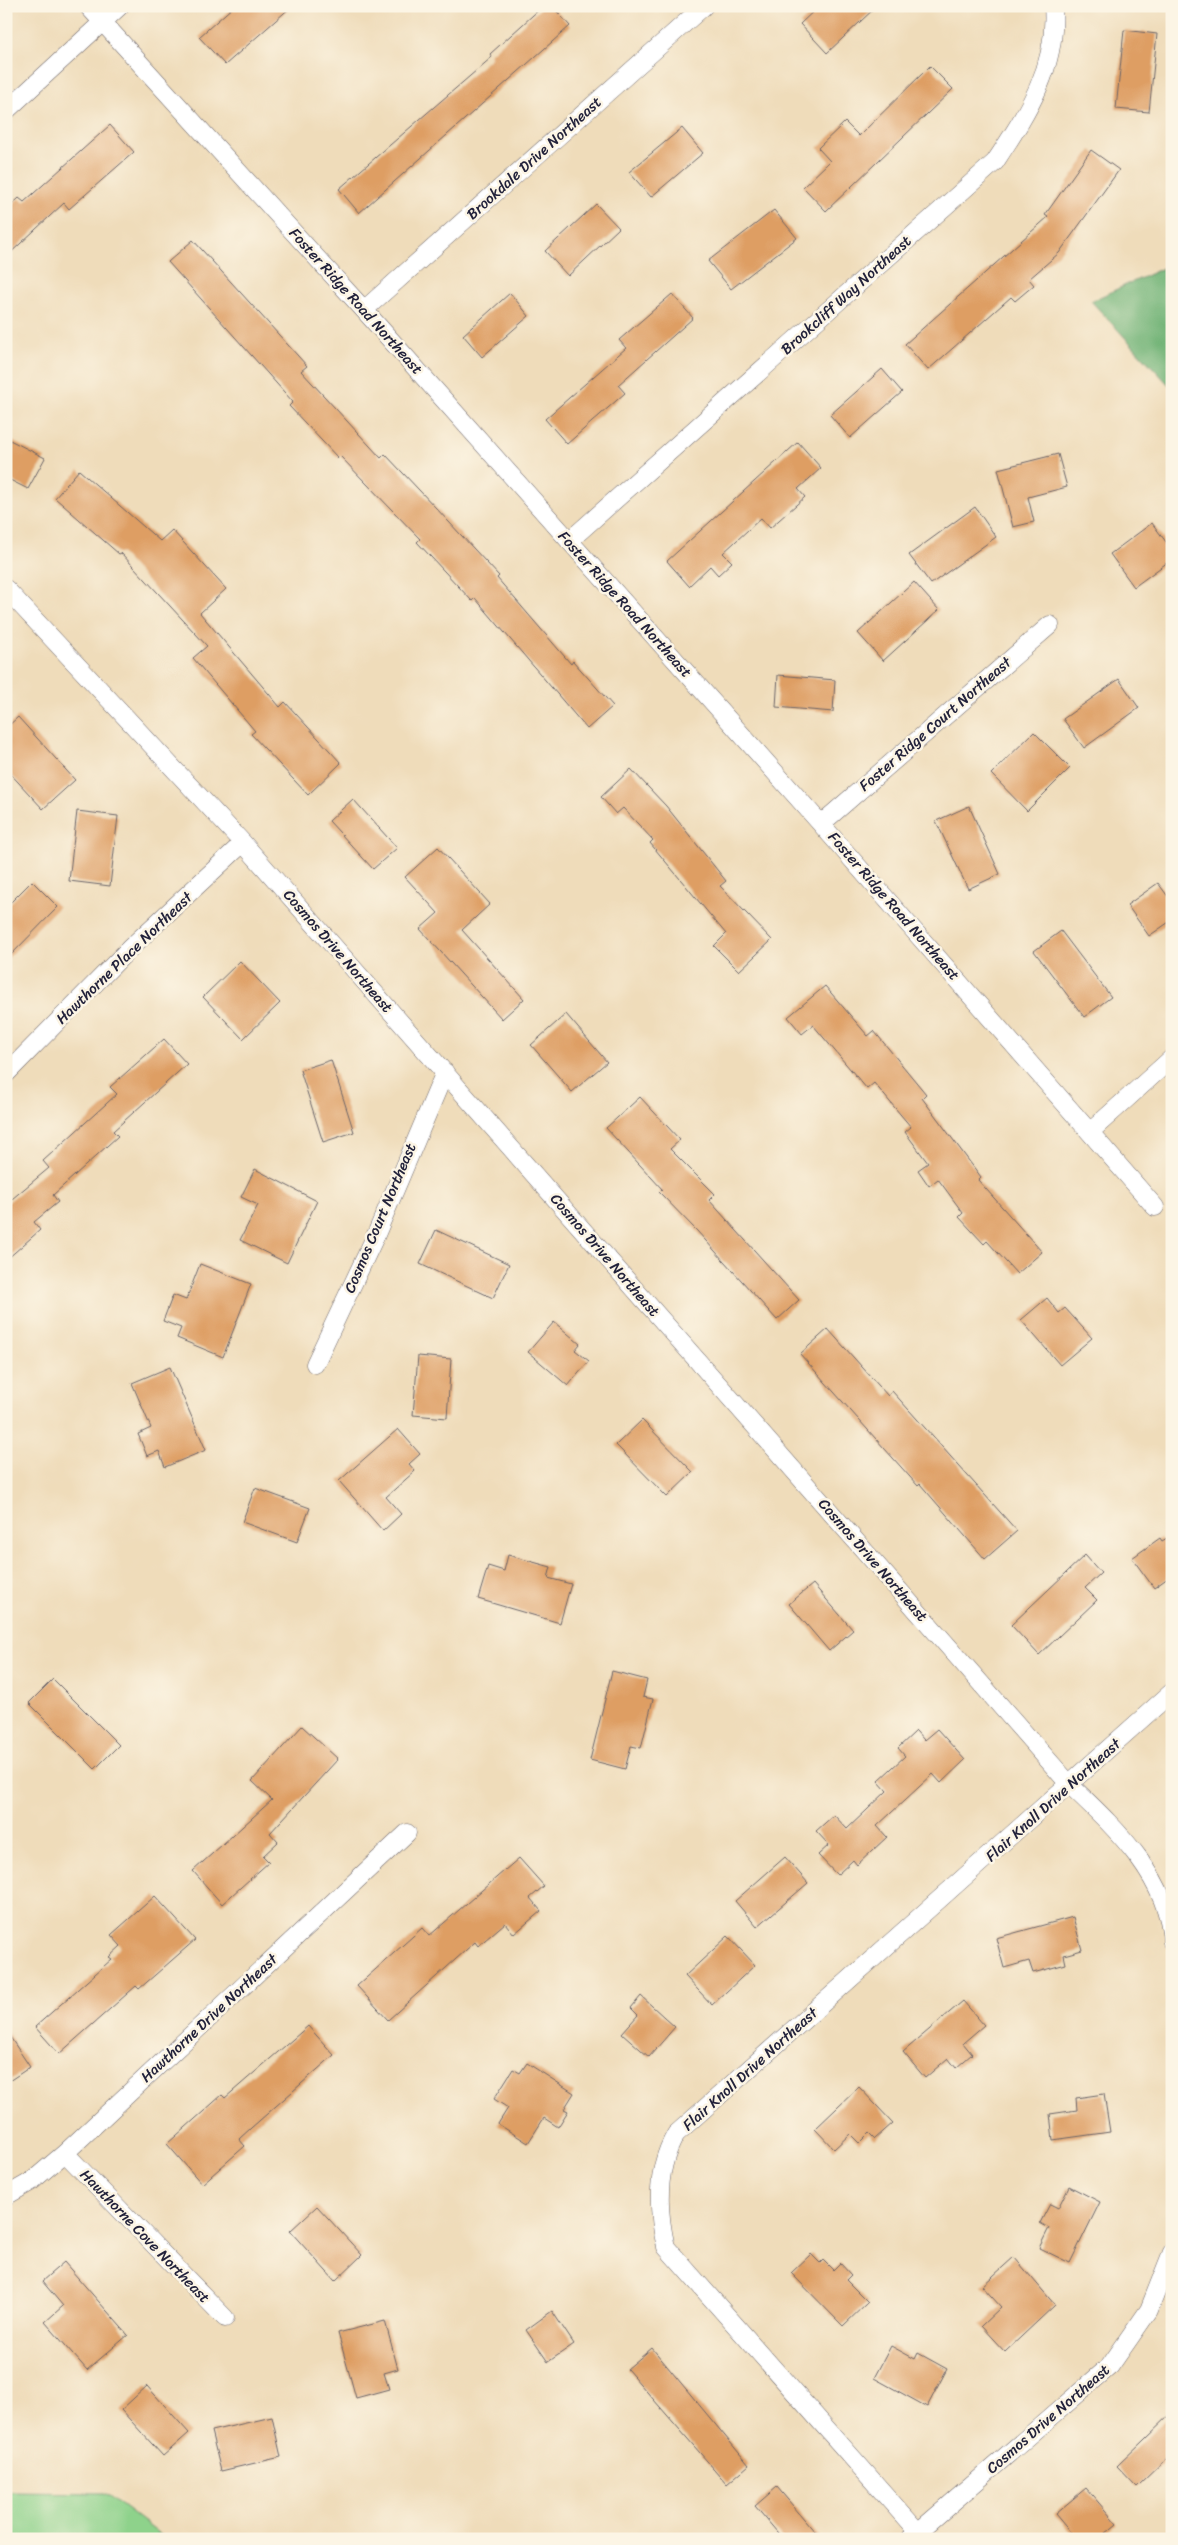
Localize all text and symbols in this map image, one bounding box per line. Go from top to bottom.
street label: Brookdale Drive Northeast [460,90,608,226]
street label: Foster Ridge Road Northeast [282,221,430,381]
street label: Brookcliff Way Northeast [775,229,918,361]
street label: Foster Ridge Road Northeast [551,524,699,684]
street label: Foster Ridge Court Northeast [853,649,1018,798]
street label: Foster Ridge Road Northeast [822,825,967,987]
street label: Cosmos Drive Northeast [277,883,400,1019]
street label: Hawthorne Place Northeast [49,885,199,1031]
street label: Cosmos Court Northeast [337,1139,424,1297]
street label: Cosmos Drive Northeast [544,1187,667,1323]
street label: Cosmos Drive Northeast [812,1492,935,1628]
street label: Flair Knoll Drive Northeast [979,1731,1128,1868]
street label: Hawthorne Drive Northeast [134,1946,284,2089]
street label: Flair Knoll Drive Northeast [676,2000,825,2137]
street label: Hawthorne Cove Northeast [74,2163,217,2310]
street label: Cosmos Drive Northeast [980,2357,1116,2480]

